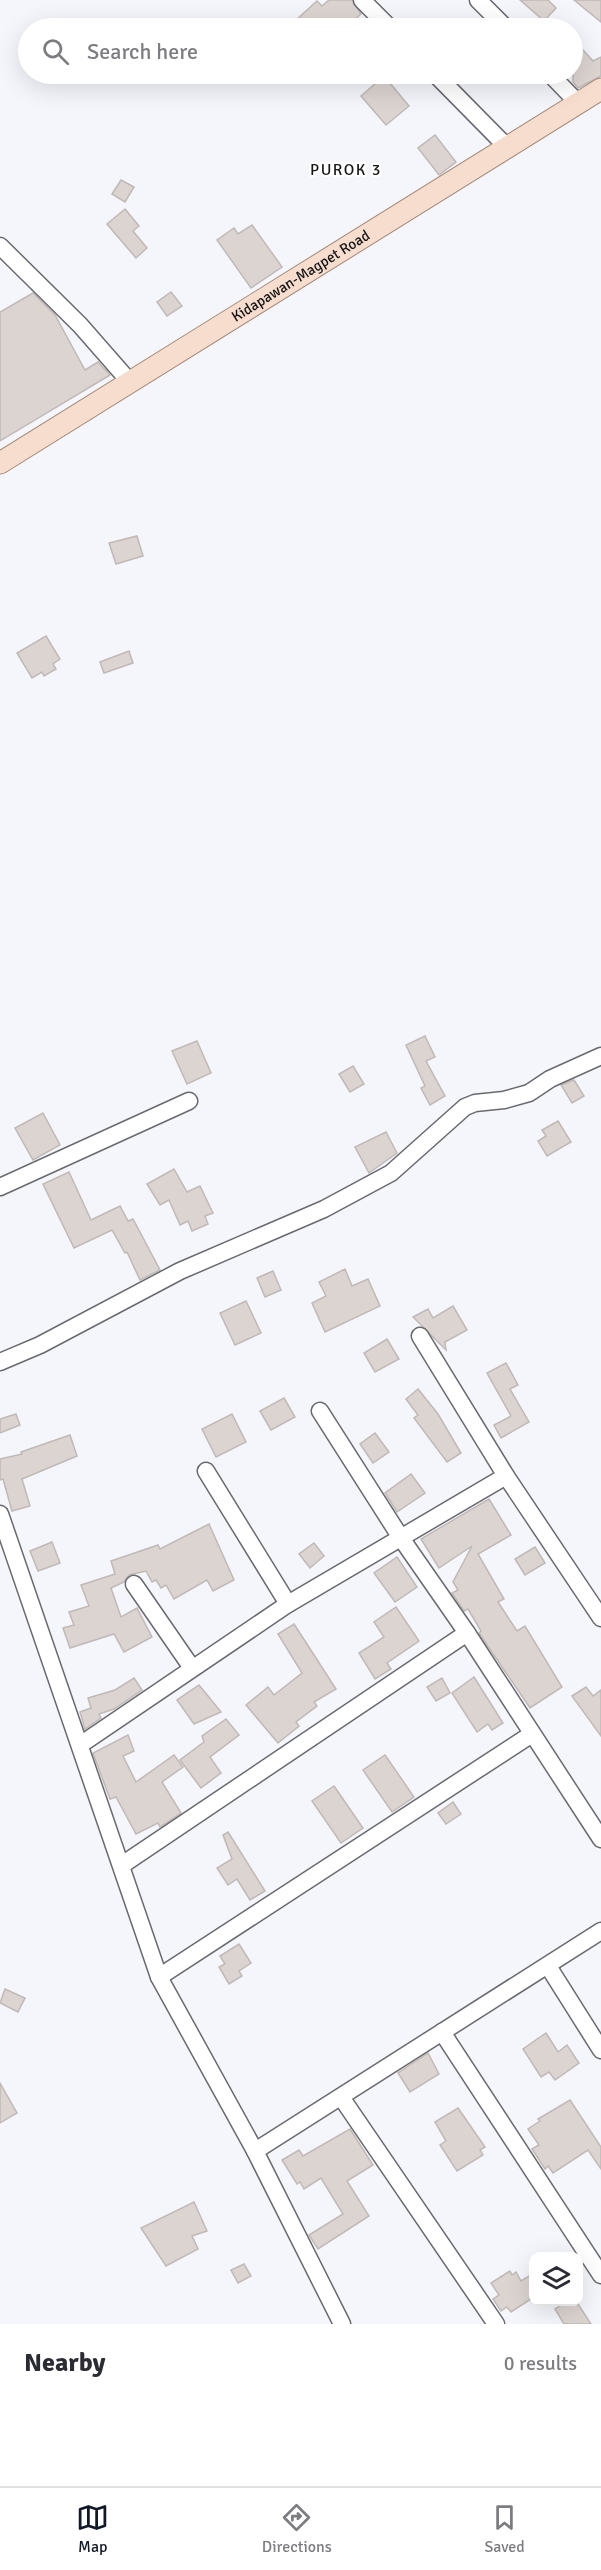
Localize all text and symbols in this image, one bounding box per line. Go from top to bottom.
search box [18,18,583,84]
icon: search [39,35,72,68]
text: Search here [87,38,198,65]
district label: PUROK 3 [310,160,382,180]
street label: Kidapawan-Magpet Road [228,226,373,326]
map controls [529,2252,583,2306]
button: layers [529,2252,583,2306]
text: Nearby [24,2347,105,2379]
text: 0 results [504,2351,577,2376]
tab: Map [76,2501,109,2557]
tab: Directions [262,2501,332,2557]
tab: Saved [484,2501,525,2557]

